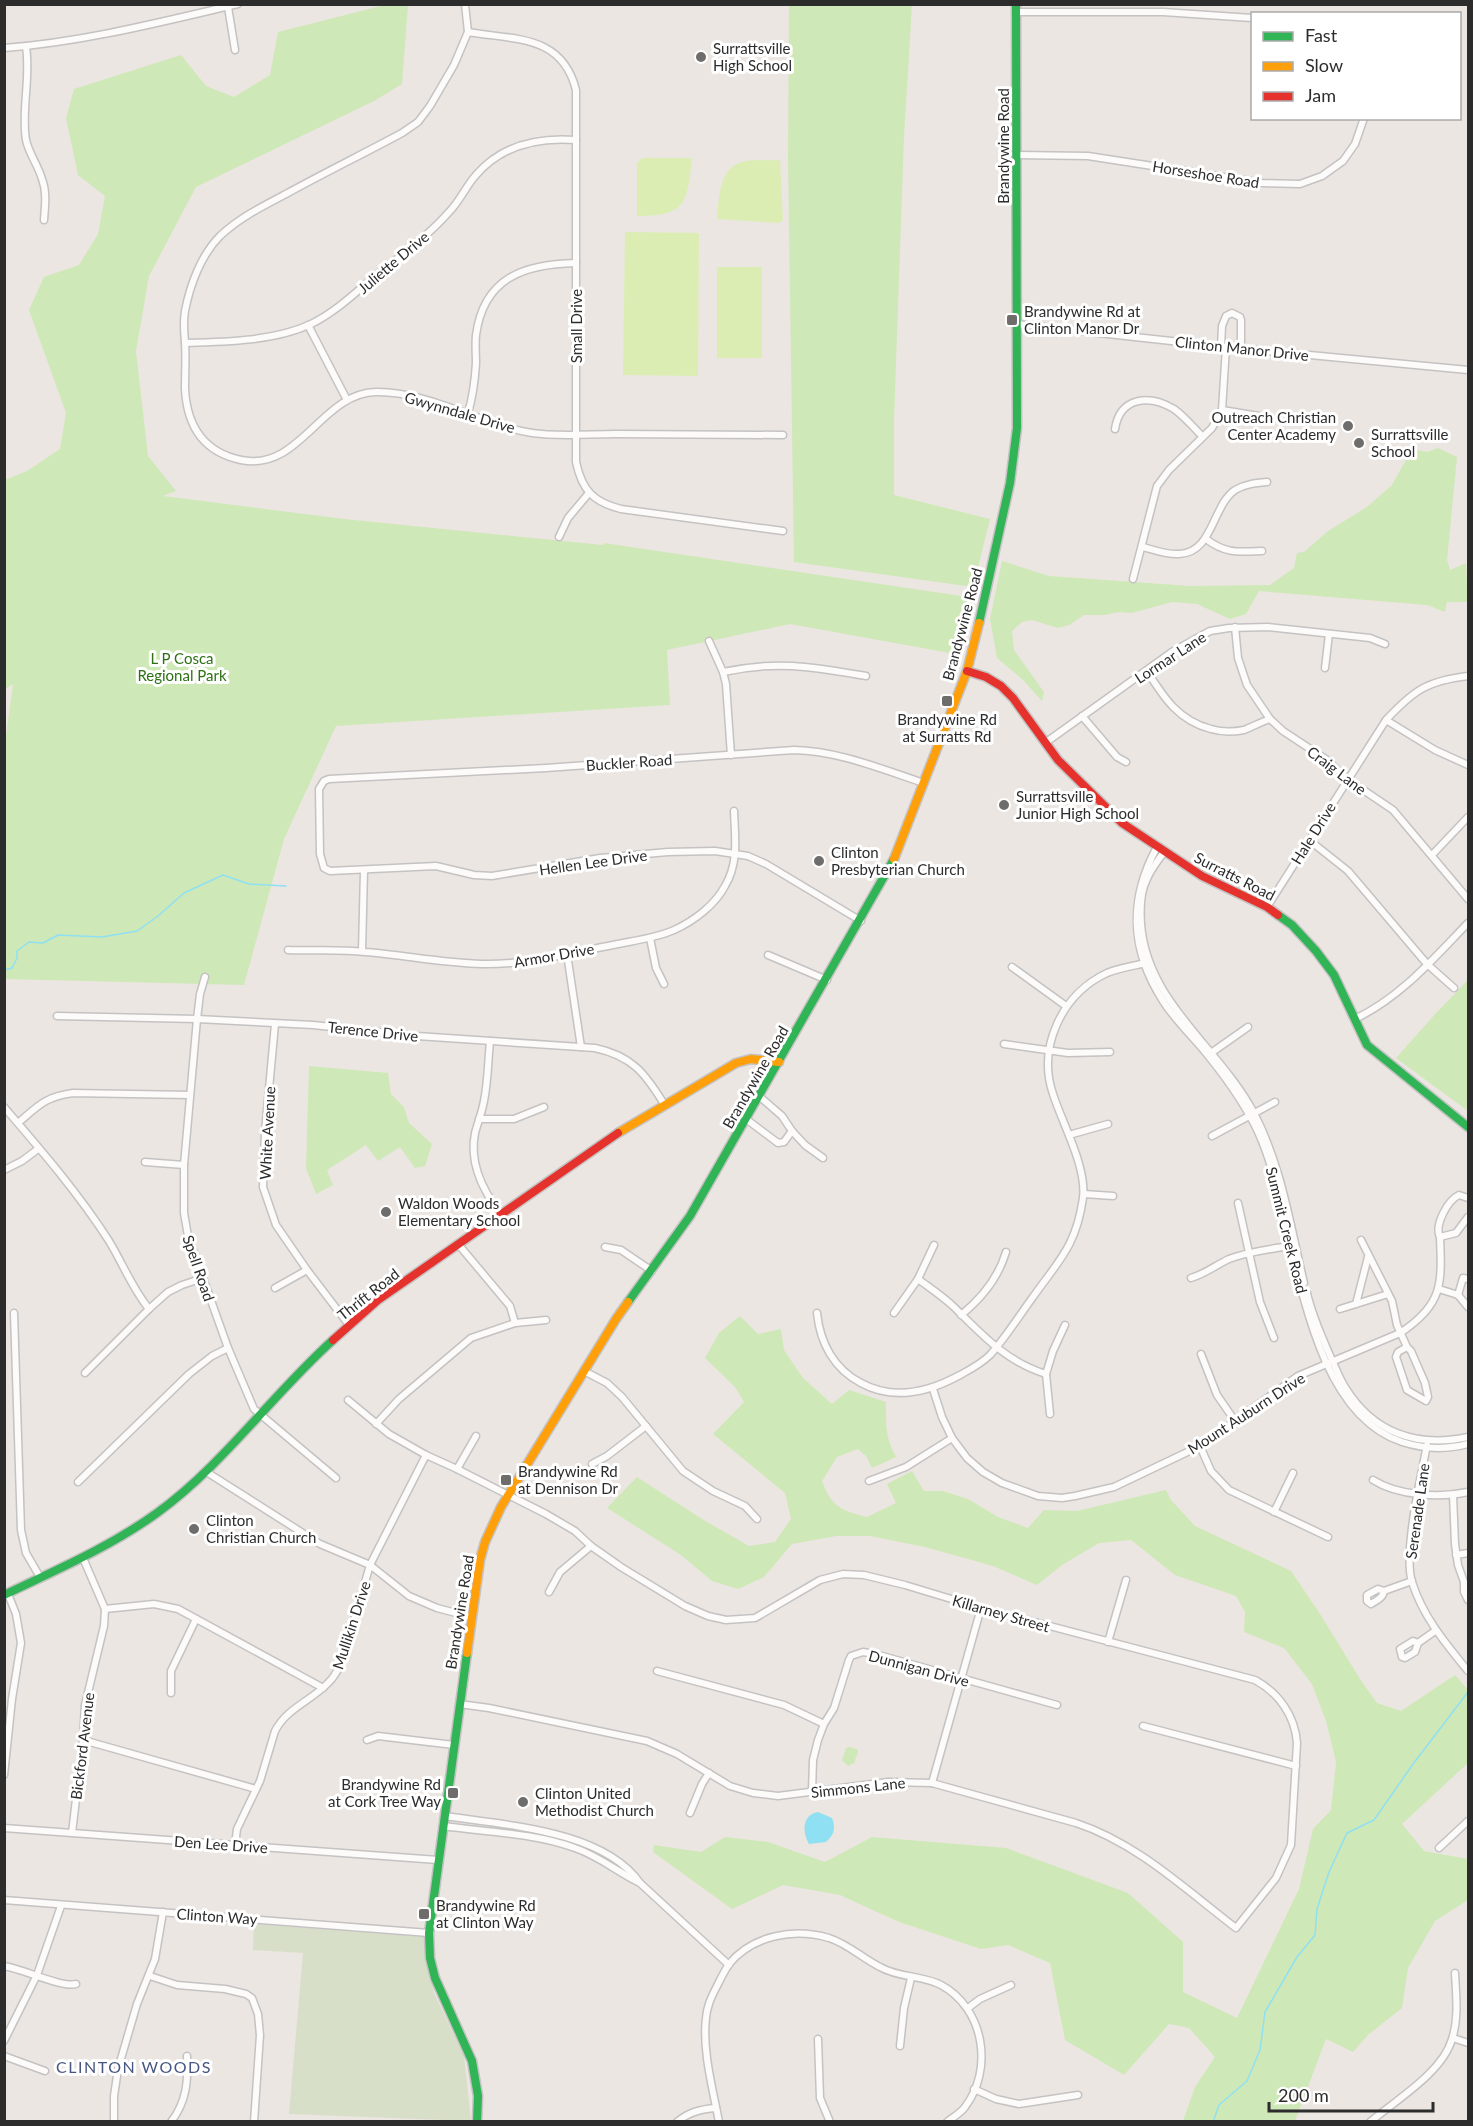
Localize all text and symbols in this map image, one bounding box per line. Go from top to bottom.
legend [1251,12,1461,120]
text: Fast [1305,24,1338,46]
place label: Surrattsville High School [713,39,792,74]
marker: Surrattsville High School [694,50,708,64]
text: Slow [1305,54,1343,76]
text: Jam [1305,84,1336,106]
street label: Brandywine Road [994,88,1012,204]
street label: Horseshoe Road [1151,157,1261,191]
street label: Juliette Drive [354,227,432,297]
street label: Small Drive [567,289,585,363]
place label: Brandywine Rd at Clinton Manor Dr [1024,302,1141,337]
marker: Brandywine Rd at Clinton Manor Dr [1005,313,1019,327]
street label: Clinton Manor Drive [1174,332,1310,364]
street label: Gwynndale Drive [403,388,517,436]
place label: Outreach Christian Center Academy [1211,408,1336,443]
marker: Outreach Christian Center Academy [1341,419,1355,433]
place label: Surrattsville School [1371,425,1449,460]
marker: Surrattsville School [1352,436,1366,450]
street label: Brandywine Road [938,566,986,682]
street label: Lormar Lane [1131,627,1209,687]
park label: L P Cosca Regional Park [137,649,227,684]
marker: Brandywine Rd at Surratts Rd [940,694,954,708]
place label: Brandywine Rd at Surratts Rd [897,710,997,745]
street label: Craig Lane [1304,742,1370,798]
street label: Buckler Road [585,750,673,774]
place label: Surrattsville Junior High School [1016,787,1139,822]
marker: Surrattsville Junior High School [997,798,1011,812]
street label: Hale Drive [1287,799,1339,867]
place label: Clinton Presbyterian Church [831,843,965,878]
street label: Hellen Lee Drive [538,845,648,878]
street label: Surratts Road [1192,848,1278,904]
marker: Clinton Presbyterian Church [812,854,826,868]
street label: Armor Drive [512,939,596,971]
street label: Terence Drive [327,1017,419,1045]
street label: Brandywine Road [718,1022,792,1132]
street label: White Avenue [256,1086,278,1180]
street label: Summit Creek Road [1263,1165,1311,1295]
place label: Waldon Woods Elementary School [398,1194,520,1229]
marker: Waldon Woods Elementary School [379,1205,393,1219]
street label: Spell Road [179,1233,219,1303]
street label: Thrift Road [333,1264,403,1324]
street label: Mount Auburn Drive [1184,1368,1308,1458]
place label: Brandywine Rd at Dennison Dr [518,1462,619,1497]
street label: Serenade Lane [1401,1462,1433,1560]
marker: Brandywine Rd at Dennison Dr [499,1473,513,1487]
place label: Clinton Christian Church [206,1511,316,1546]
marker: Clinton Christian Church [187,1522,201,1536]
street label: Brandywine Road [441,1553,477,1671]
street label: Mullikin Drive [328,1578,374,1672]
street label: Killarney Street [950,1591,1052,1636]
street label: Dunnigan Drive [867,1646,971,1690]
street label: Bickford Avenue [66,1691,98,1801]
street label: Simmons Lane [810,1773,906,1801]
place label: Brandywine Rd at Cork Tree Way [328,1775,441,1810]
place label: Clinton United Methodist Church [535,1784,654,1819]
marker: Brandywine Rd at Cork Tree Way [446,1786,460,1800]
marker: Clinton United Methodist Church [516,1795,530,1809]
street label: Den Lee Drive [173,1832,269,1856]
place label: Brandywine Rd at Clinton Way [436,1896,536,1931]
street label: Clinton Way [176,1904,258,1928]
marker: Brandywine Rd at Clinton Way [417,1907,431,1921]
district label: CLINTON WOODS [56,2057,212,2076]
scale bar [1269,2075,1432,2113]
text: 200 m [1278,2084,1329,2106]

